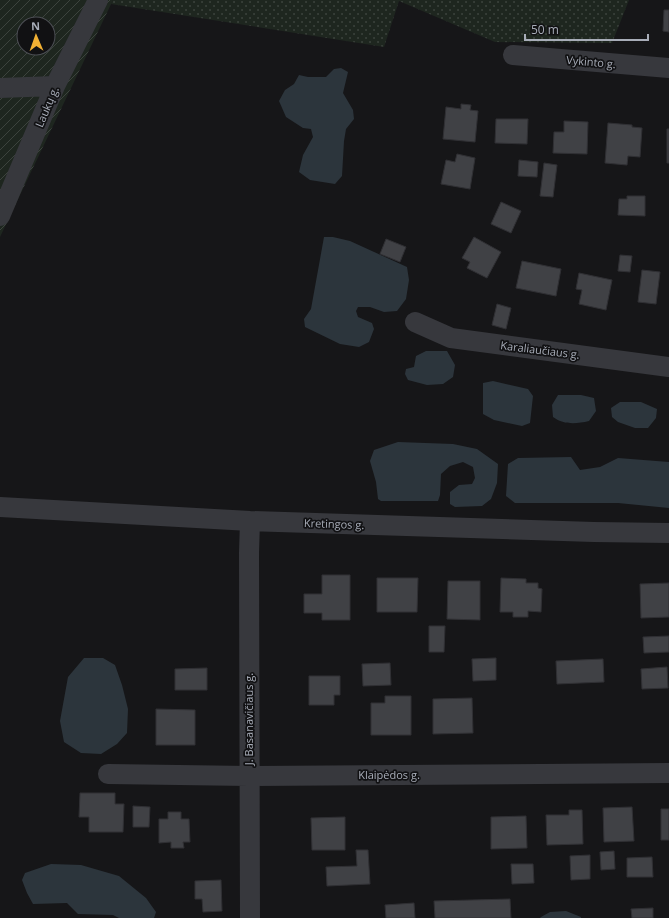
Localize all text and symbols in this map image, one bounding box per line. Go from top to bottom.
north arrow [16,16,56,56]
scale bar [525,16,648,42]
text: N [31,18,40,33]
text: 50 m [531,21,559,38]
street label: Vykinto g. [566,52,617,71]
street label: Laukų g. [31,84,62,129]
street label: Karaliaučiaus g. [500,337,581,362]
street label: Kretingos g. [304,515,365,532]
street label: J. Basanavičiaus g. [241,673,256,766]
street label: Klaipėdos g. [358,767,420,782]

